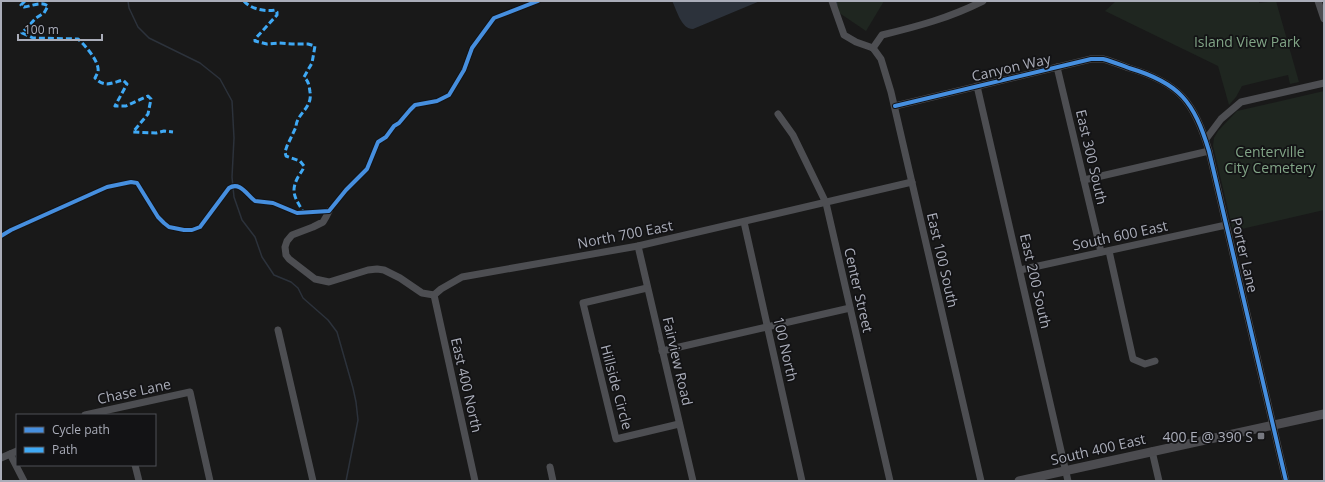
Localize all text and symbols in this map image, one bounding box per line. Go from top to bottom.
scale bar [18,16,102,42]
text: 100 m [24,21,59,38]
park label: Island View Park [1194,32,1301,51]
street label: Canyon Way [970,48,1053,85]
street label: East 300 South [1072,108,1112,206]
park label: Centerville City Cemetery [1224,142,1317,177]
street label: East 100 South [923,211,963,309]
street label: North 700 East [576,215,674,253]
street label: South 600 East [1071,216,1169,254]
street label: Porter Lane [1227,216,1263,294]
street label: East 200 South [1016,232,1056,330]
street label: Center Street [840,246,878,334]
street label: Fairview Road [659,315,697,407]
street label: 100 North [769,315,803,383]
street label: East 400 North [447,336,487,434]
street label: Hillside Circle [597,342,638,432]
street label: Chase Lane [95,374,173,408]
legend [16,414,156,466]
text: Cycle path [52,421,110,438]
place label: 400 E @ 390 S [1162,427,1253,446]
street label: South 400 East [1049,429,1147,469]
marker: 400 E @ 390 S [1256,431,1266,441]
text: Path [52,441,78,458]

